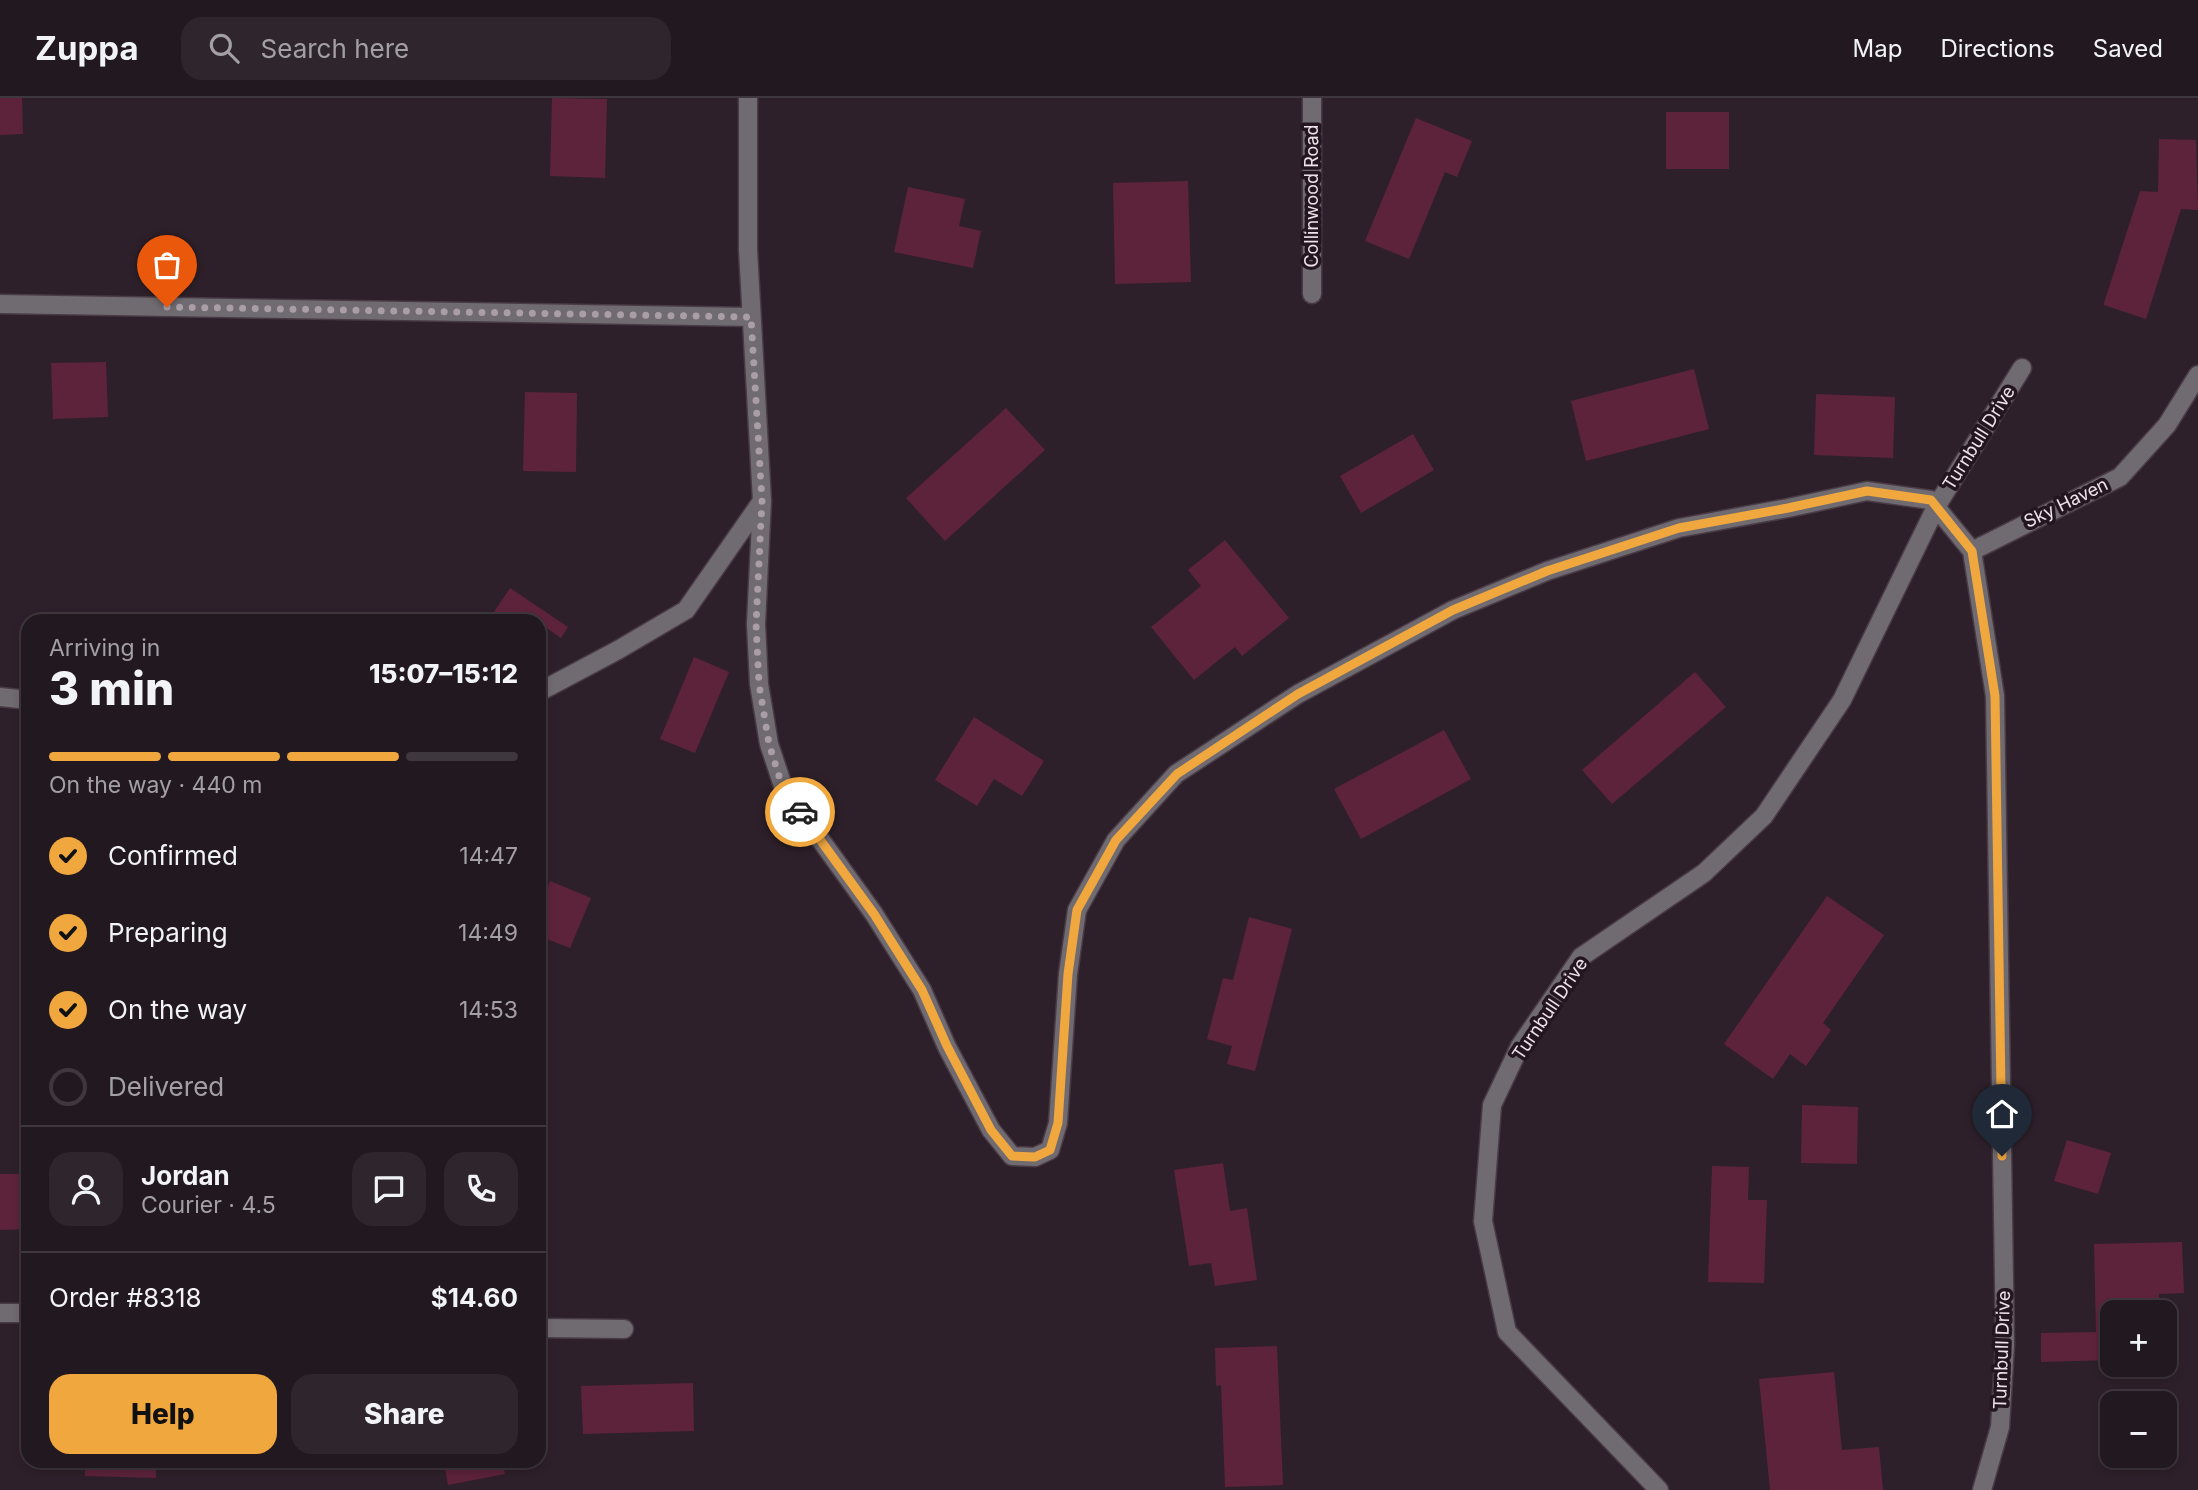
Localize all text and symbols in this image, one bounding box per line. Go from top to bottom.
search box [181,17,671,80]
text: Zuppa [35,28,139,68]
icon: search [205,29,243,67]
text: Search here [261,33,409,64]
text: Map [1853,34,1902,63]
text: Directions [1940,34,2055,63]
text: Saved [2093,34,2163,63]
street label: Collinwood Road [1301,124,1322,268]
pin [137,235,197,307]
icon: bag [148,246,186,284]
street label: Turnbull Drive [1938,382,2019,494]
street label: Sky Haven [2020,473,2111,532]
text: Arriving in [49,634,160,662]
text: 15:07–15:12 [369,658,518,689]
text: 3 min [49,660,174,716]
text: On the way · 440 m [49,771,262,799]
courier [765,777,835,847]
icon: car [781,793,819,831]
icon: check [49,837,87,875]
text: Confirmed [108,840,238,871]
text: 14:47 [459,842,518,870]
icon: check [49,914,87,952]
text: Preparing [108,917,228,948]
text: 14:49 [458,919,518,947]
street label: Turnbull Drive [1508,954,1591,1064]
icon: check [49,991,87,1029]
text: On the way [108,994,247,1025]
text: 14:53 [459,996,518,1024]
text: Delivered [108,1071,224,1102]
pin [1972,1084,2032,1156]
icon: home [1983,1095,2021,1133]
button: person [49,1152,123,1226]
button: chat [352,1152,426,1226]
button: phone [444,1152,518,1226]
text: Jordan [141,1160,230,1191]
text: Courier · 4.5 [141,1191,276,1219]
text: Order #8318 [49,1282,202,1313]
text: $14.60 [431,1282,518,1313]
street label: Turnbull Drive [1989,1290,2014,1410]
map controls [2100,1300,2177,1468]
button: + [2100,1300,2177,1377]
button: Help [49,1374,277,1454]
button: Share [291,1374,518,1454]
button: − [2100,1391,2177,1468]

